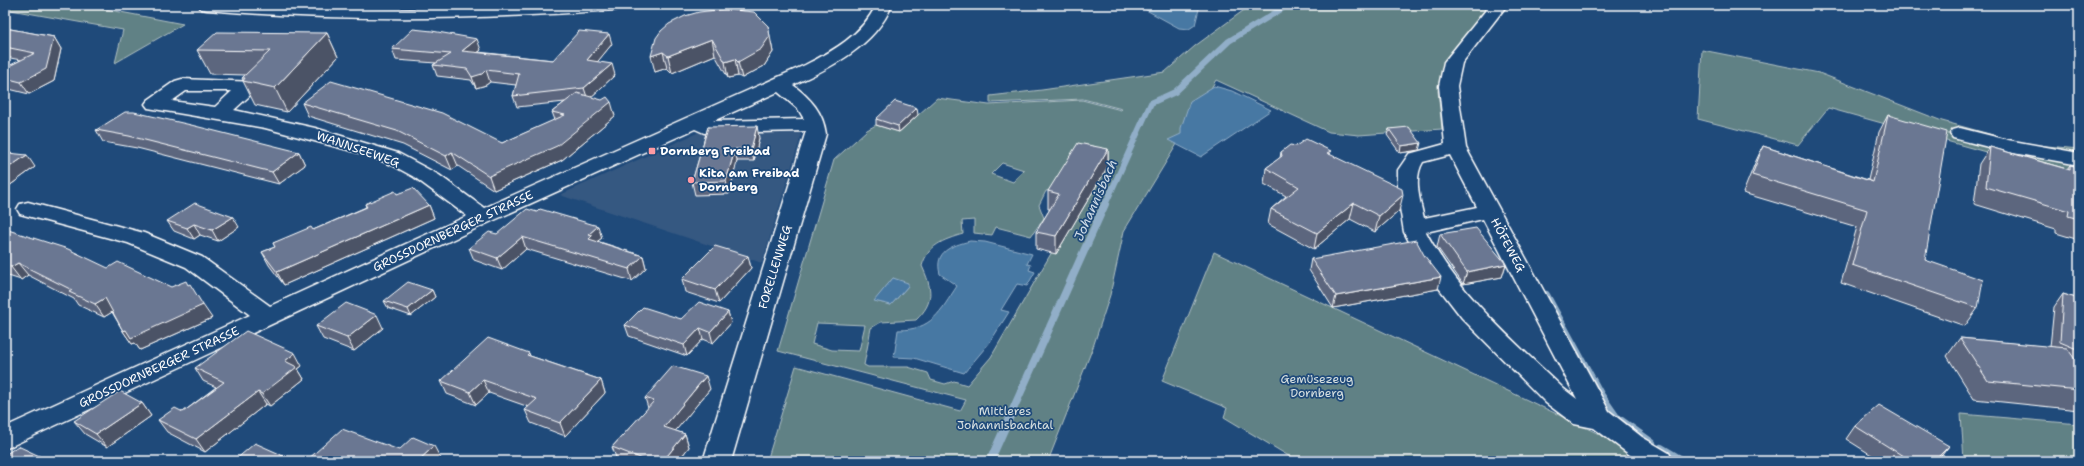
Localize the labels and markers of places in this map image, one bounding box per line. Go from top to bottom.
place label: Dornberg Freibad [660,143,770,159]
marker: Dornberg Freibad [647,146,657,156]
place label: Kita am Freibad Dornberg [699,165,800,195]
marker: Kita am Freibad Dornberg [686,175,696,185]

